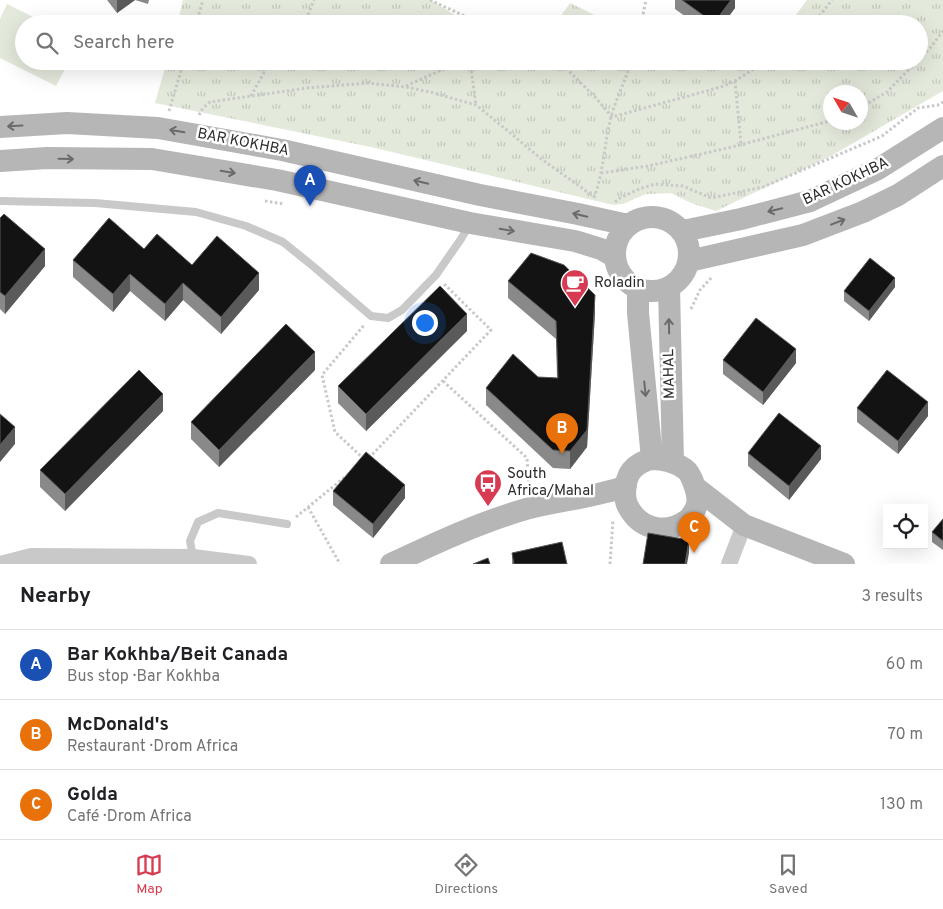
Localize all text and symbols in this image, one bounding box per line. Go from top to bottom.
search box [15,15,928,70]
icon: search [33,29,61,57]
text: Search here [73,31,175,55]
north arrow [823,85,868,130]
one-way arrow [7,122,23,131]
street label: BAR KOKHBA [196,125,290,161]
one-way arrow [169,126,185,136]
one-way arrow [58,154,74,164]
street label: BAR KOKHBA [800,154,892,210]
pin: A [294,165,326,206]
one-way arrow [219,167,235,177]
one-way arrow [414,177,430,186]
one-way arrow [767,206,783,215]
one-way arrow [573,209,589,219]
one-way arrow [830,217,845,226]
one-way arrow [498,225,514,235]
cafe icon: Roladin [560,268,590,307]
place label: Roladin [594,274,645,293]
your location [412,310,438,336]
one-way arrow [665,318,674,334]
street label: MAHAL [660,349,680,399]
one-way arrow [640,381,650,397]
pin: B [546,413,578,454]
place label: South Africa/Mahal [507,465,594,501]
bus stop icon: South Africa/Mahal [473,468,503,507]
map controls [883,504,928,549]
button: locate [883,504,928,549]
pin: C [678,512,710,553]
text: Nearby [20,583,91,610]
text: 3 results [861,587,923,607]
text: Bar Kokhba/Beit Canada [67,643,288,667]
text: A [30,655,42,675]
text: 60 m [886,655,923,675]
text: Bus stop · Bar Kokhba [67,667,220,687]
text: McDonald's [67,713,169,737]
text: B [30,725,42,745]
text: 70 m [888,725,923,745]
text: Restaurant · Drom Africa [67,737,238,757]
text: Golda [67,783,118,807]
text: C [31,795,41,815]
text: 130 m [880,795,923,815]
text: Café · Drom Africa [67,807,192,827]
tab: Map [135,851,163,898]
tab: Directions [434,851,498,898]
tab: Saved [769,851,808,898]

